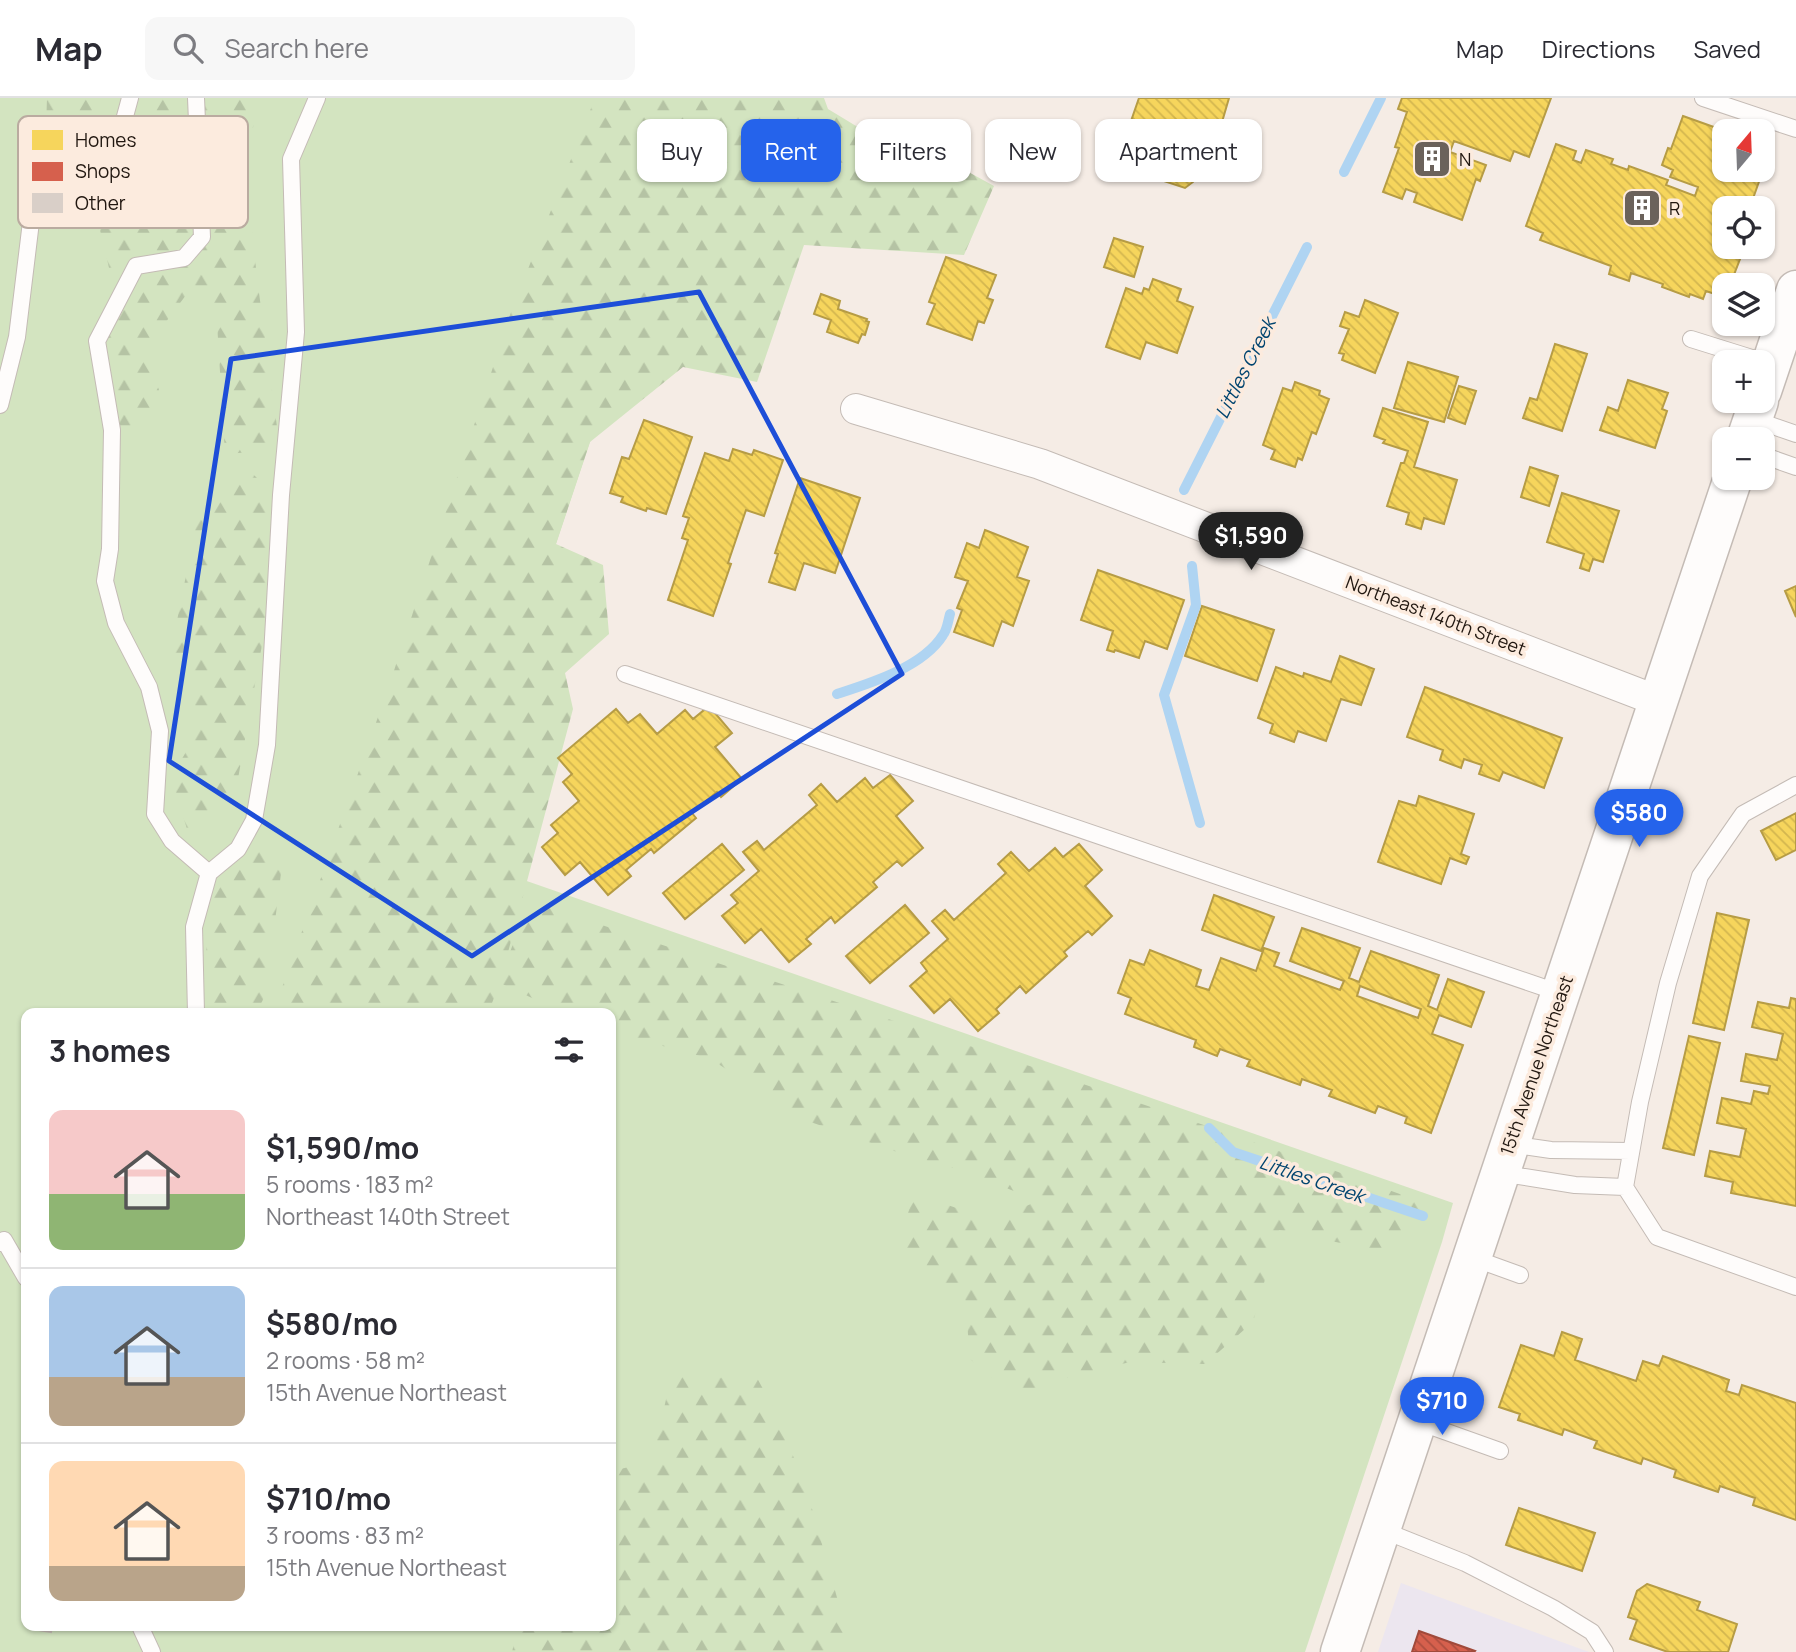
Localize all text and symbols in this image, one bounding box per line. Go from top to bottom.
search box [145,17,635,80]
text: Map [35,26,103,71]
icon: search [169,29,207,67]
text: Search here [225,30,369,66]
text: Map [1456,32,1504,65]
text: Directions [1542,32,1655,65]
text: Saved [1693,32,1761,65]
legend [18,116,248,228]
chip: Buy [637,119,727,182]
chip: Rent [741,119,841,182]
chip: Filters [855,119,971,182]
chip: New [985,119,1081,182]
chip: Apartment [1095,119,1262,182]
north arrow [1712,119,1774,182]
map controls [1712,119,1775,490]
text: Homes [75,127,136,153]
building icon: N [1411,138,1453,180]
place label: N [1459,147,1471,171]
text: Shops [75,158,130,184]
building icon: R [1621,187,1663,229]
text: Other [75,190,126,216]
place label: R [1669,196,1680,220]
button: locate [1712,196,1775,259]
button: layers [1712,273,1775,336]
water label: Littles Creek [1209,311,1283,423]
button: + [1712,350,1775,413]
button: − [1712,427,1775,490]
pin: $1,590 [1194,512,1308,572]
text: $1,590 [1214,519,1288,551]
street label: Northeast 140th Street [1343,570,1529,660]
pin: $580 [1598,790,1680,849]
text: $580 [1610,796,1668,828]
street label: 15th Avenue Northeast [1494,972,1578,1158]
text: 3 homes [49,1030,171,1071]
icon: filters [550,1031,588,1069]
text: $1,590/mo [266,1127,419,1168]
icon: home [105,1138,189,1222]
water label: Littles Creek [1256,1149,1370,1210]
text: 5 rooms · 183 m² [266,1168,433,1200]
text: Northeast 140th Street [266,1200,510,1232]
text: $580/mo [266,1303,398,1344]
icon: home [105,1314,189,1398]
text: 2 rooms · 58 m² [266,1344,425,1376]
text: 15th Avenue Northeast [266,1376,507,1408]
pin: $710 [1401,1378,1483,1437]
text: $710 [1416,1384,1468,1416]
text: $710/mo [266,1478,391,1519]
icon: home [105,1489,189,1573]
text: 3 rooms · 83 m² [266,1519,424,1551]
text: 15th Avenue Northeast [266,1551,507,1583]

